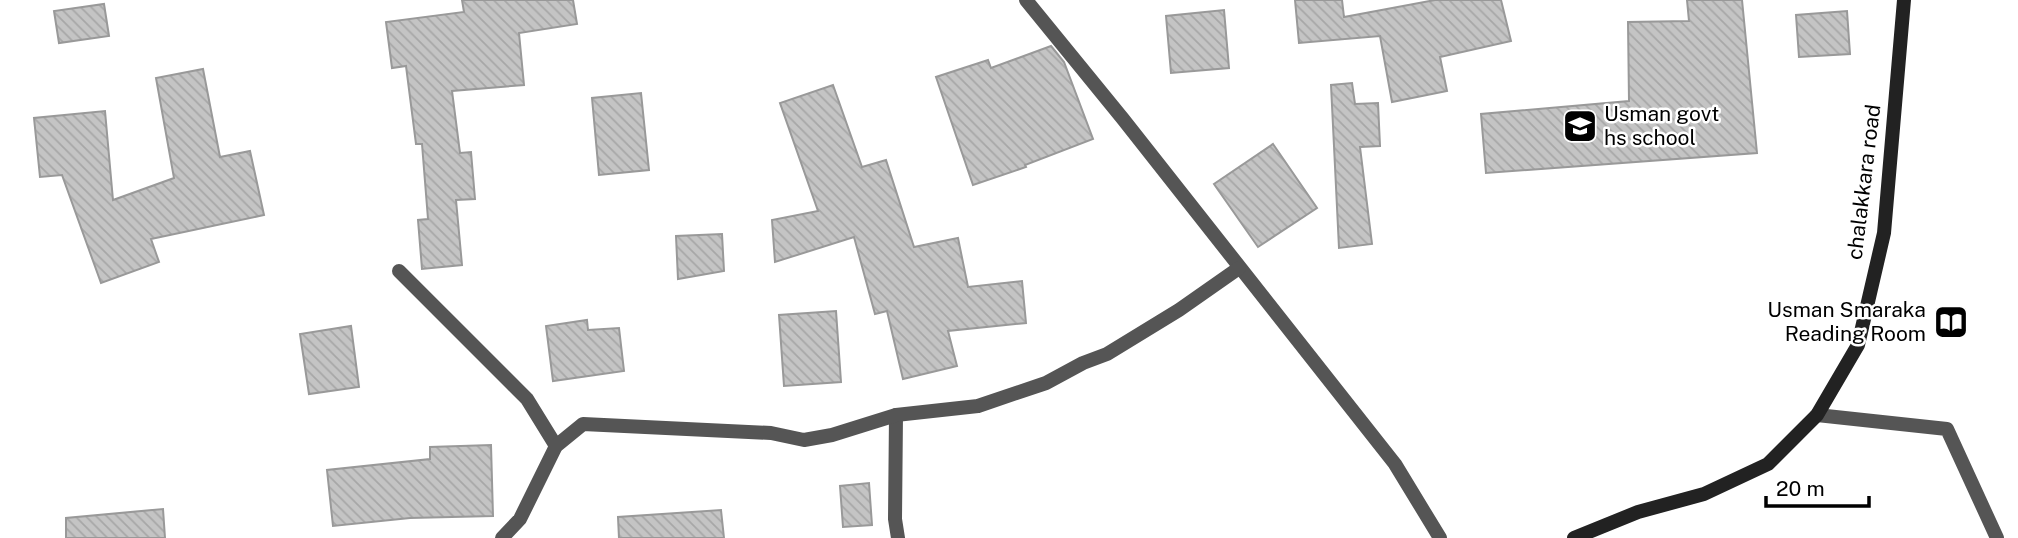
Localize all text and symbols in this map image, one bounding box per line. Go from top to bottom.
place label: Usman govt hs school [1604,101,1720,150]
street label: chalakkara road [1842,103,1885,261]
school or university icon: Usman govt hs school [1561,107,1599,145]
place label: Usman Smaraka Reading Room [1767,297,1926,346]
library icon: Usman Smaraka Reading Room [1932,303,1970,341]
scale bar [1766,464,1869,508]
text: 20 m [1776,476,1825,501]

